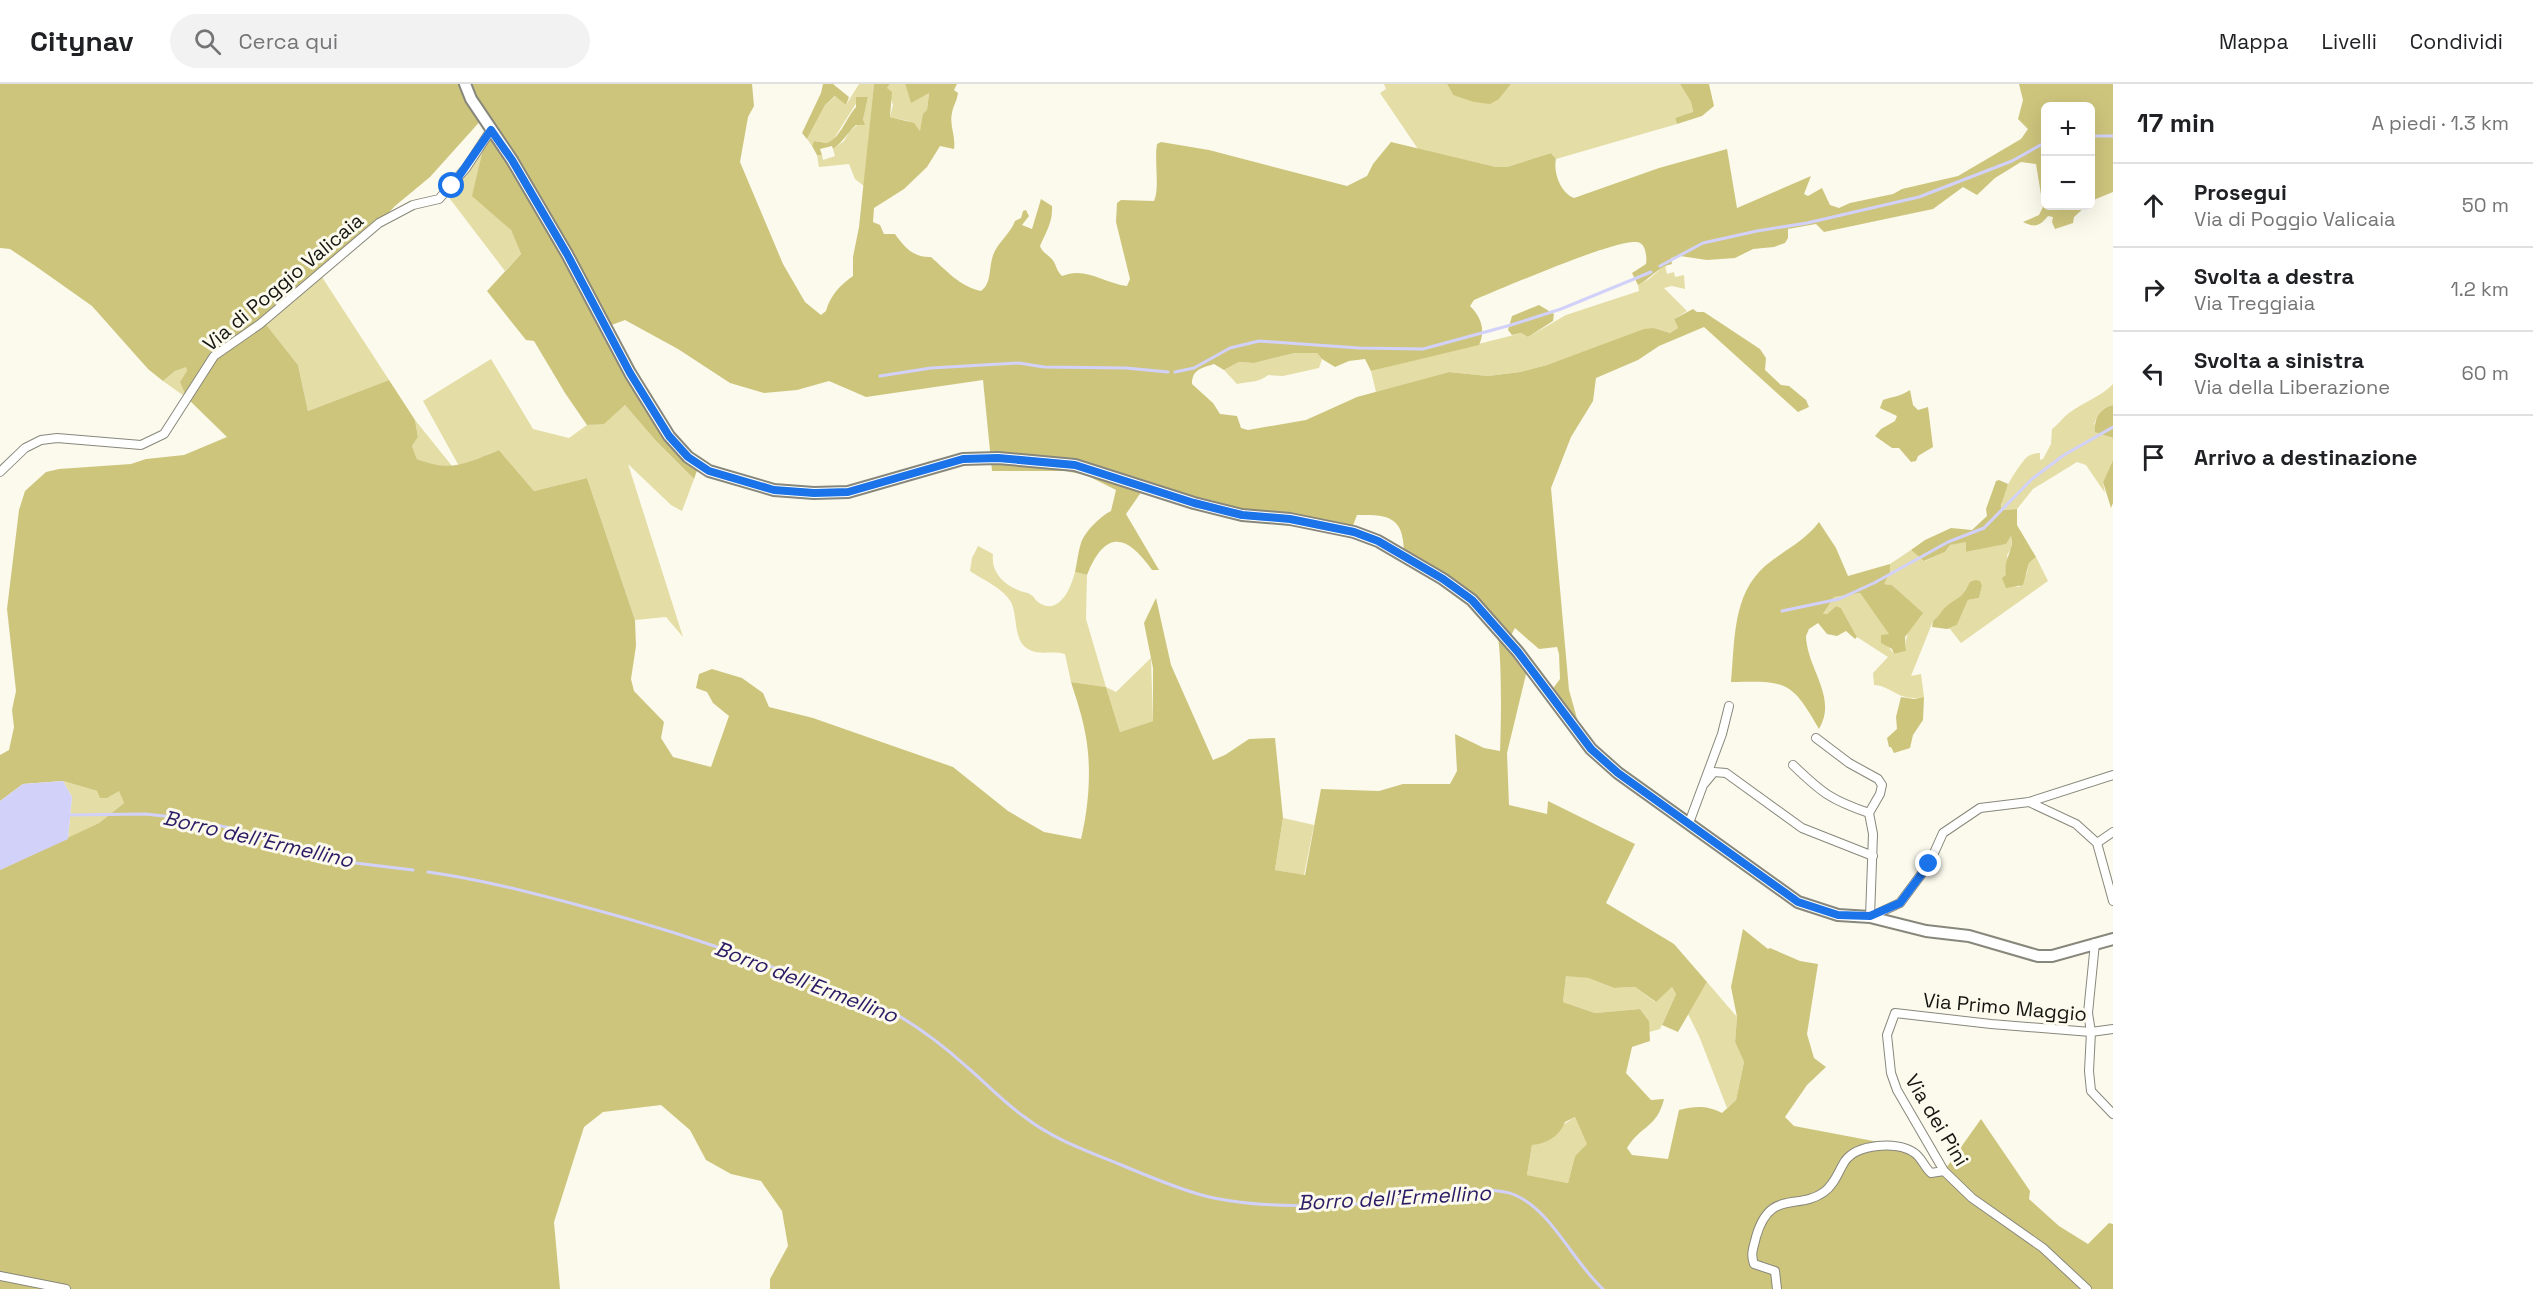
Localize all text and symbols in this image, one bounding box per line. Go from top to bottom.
search box [170,14,590,68]
text: Citynav [30,23,134,59]
icon: search [191,25,224,58]
text: Cerca qui [239,27,338,55]
text: Mappa [2219,28,2288,55]
text: Livelli [2321,28,2377,55]
text: Condividi [2410,28,2503,55]
map controls [2041,102,2095,210]
button: + [2041,102,2095,156]
text: 17 min [2137,106,2215,140]
text: A piedi · 1.3 km [2372,110,2509,136]
button: − [2041,156,2095,210]
route start [438,172,464,198]
text: Prosegui [2194,178,2287,206]
icon: ahead [2137,189,2170,222]
text: 50 m [2462,192,2509,218]
text: Via di Poggio Valicaia [2194,206,2396,232]
street label: Via di Poggio Valicaia [197,207,369,357]
text: Svolta a destra [2194,262,2354,290]
icon: right [2137,273,2170,306]
text: 1.2 km [2450,276,2509,302]
text: Via Treggiaia [2194,290,2315,316]
text: Svolta a sinistra [2194,346,2364,374]
icon: left [2137,357,2170,390]
text: 60 m [2462,360,2509,386]
text: Via della Liberazione [2194,374,2390,400]
icon: arrive [2137,441,2170,474]
text: Arrivo a destinazione [2194,443,2417,471]
water label: Borro dell'Ermellino [161,804,357,874]
route end [1915,850,1941,876]
water label: Borro dell'Ermellino [711,934,902,1029]
street label: Via Primo Maggio [1922,987,2088,1027]
street label: Via dei Pini [1899,1069,1975,1171]
water label: Borro dell'Ermellino [1297,1179,1492,1216]

